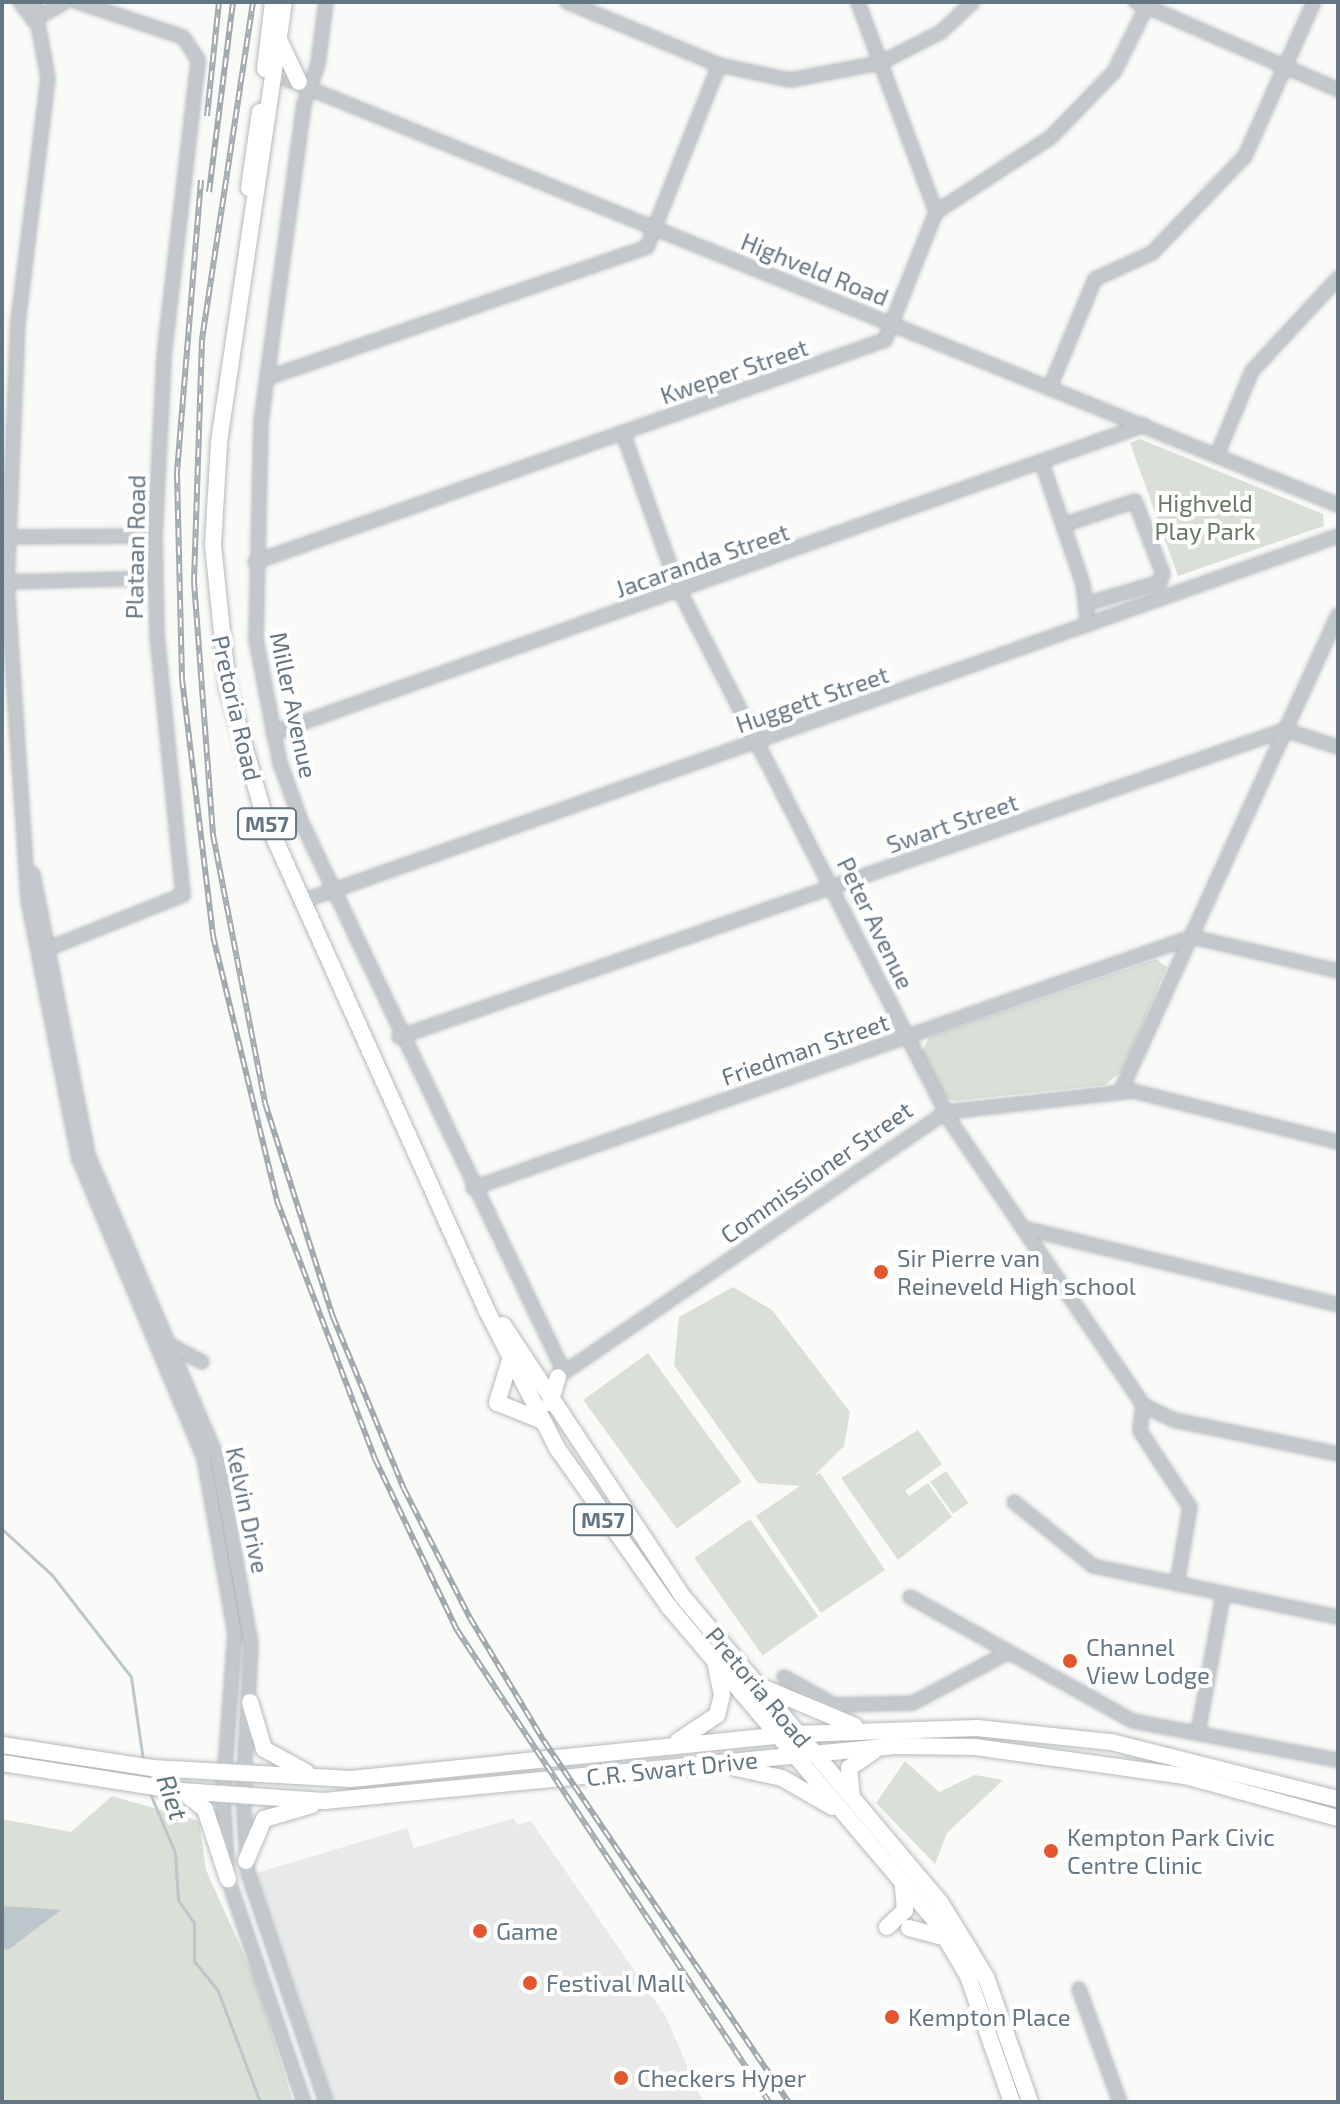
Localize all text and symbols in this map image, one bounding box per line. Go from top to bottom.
street label: Highveld Road [737,226,893,312]
street label: Kweper Street [656,332,812,410]
street label: Plataan Road [119,474,151,620]
park label: Highveld Play Park [1154,489,1256,545]
street label: Jacaranda Street [611,517,793,603]
street label: Miller Avenue [264,629,324,781]
street label: Pretoria Road [206,632,268,784]
street label: Huggett Street [732,659,892,739]
street label: Swart Street [883,787,1021,859]
road number: M57 [237,806,297,842]
street label: Peter Avenue [831,852,921,994]
street label: Friedman Street [718,1007,892,1091]
street label: Commissioner Street [714,1095,918,1249]
place label: Sir Pierre van Reineveld High school [897,1244,1136,1300]
marker: Sir Pierre van Reineveld High school [872,1263,890,1281]
street label: Kelvin Drive [221,1444,275,1576]
road number: M57 [573,1502,633,1538]
street label: Pretoria Road [700,1621,818,1753]
place label: Channel View Lodge [1086,1633,1210,1689]
marker: Channel View Lodge [1061,1652,1079,1670]
street label: C.R. Swart Drive [585,1745,759,1791]
water label: Riet [151,1770,195,1824]
place label: Kempton Park Civic Centre Clinic [1067,1823,1275,1879]
marker: Kempton Park Civic Centre Clinic [1042,1842,1060,1860]
place label: Game [496,1917,558,1945]
marker: Game [471,1922,489,1940]
place label: Festival Mall [546,1969,685,1997]
marker: Festival Mall [521,1974,539,1992]
place label: Kempton Place [908,2003,1071,2031]
marker: Kempton Place [883,2008,901,2026]
place label: Checkers Hyper [637,2064,806,2092]
marker: Checkers Hyper [612,2069,630,2087]

